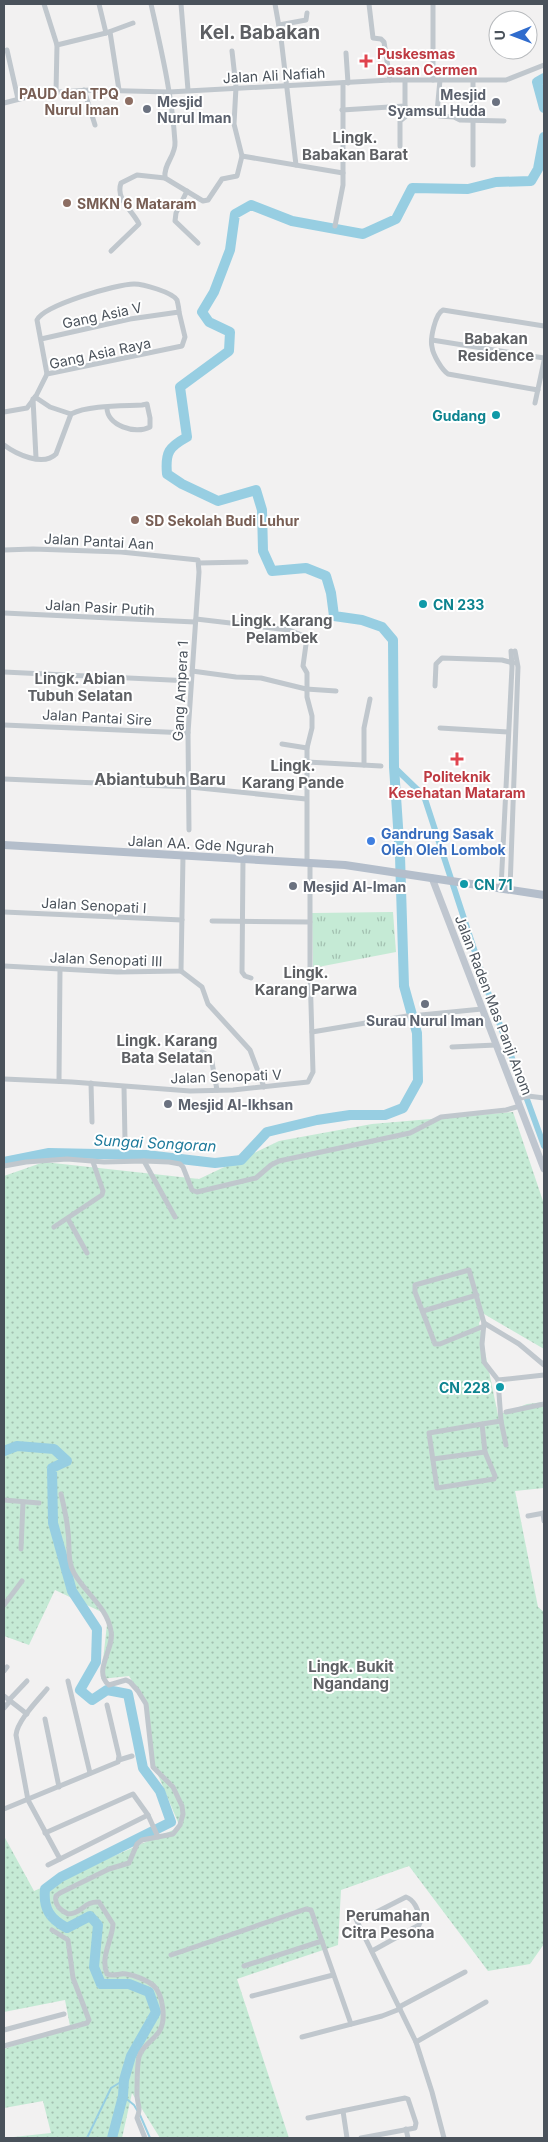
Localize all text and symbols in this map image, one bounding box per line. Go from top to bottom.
north arrow [488,10,538,60]
district label: Kel. Babakan [200,21,320,44]
text: U [491,30,508,41]
place label: Puskesmas Dasan Cermen [377,45,478,78]
marker: Puskesmas Dasan Cermen [359,54,373,68]
street label: Jalan Ali Nafiah [222,64,326,86]
place label: PAUD dan TPQ Nurul Iman [19,85,119,118]
place label: Mesjid Syamsul Huda [388,86,486,119]
place label: Mesjid Nurul Iman [157,93,231,126]
marker: PAUD dan TPQ Nurul Iman [123,95,135,107]
marker: Mesjid Syamsul Huda [490,96,502,108]
marker: Mesjid Nurul Iman [141,103,153,115]
district label: Lingk. Babakan Barat [302,128,408,164]
place label: SMKN 6 Mataram [77,195,197,212]
marker: SMKN 6 Mataram [61,197,73,209]
street label: Gang Asia V [61,298,144,332]
district label: Babakan Residence [458,329,534,365]
street label: Gang Asia Raya [48,334,152,372]
place label: Gudang [432,407,486,424]
marker: Gudang [490,409,502,421]
place label: SD Sekolah Budi Luhur [145,512,299,529]
marker: SD Sekolah Budi Luhur [129,514,141,526]
street label: Jalan Pantai Aan [44,530,154,552]
street label: Jalan Pasir Putih [45,596,155,618]
place label: CN 233 [433,596,484,613]
marker: CN 233 [417,598,429,610]
district label: Lingk. Karang Pelambek [231,611,333,647]
street label: Gang Ampera 1 [169,640,191,742]
district label: Lingk. Abian Tubuh Selatan [27,669,133,705]
street label: Jalan Pantai Sire [42,706,152,728]
marker: Politeknik Kesehatan Mataram [450,752,464,766]
district label: Lingk. Karang Pande [242,756,344,792]
place label: Politeknik Kesehatan Mataram [388,768,526,801]
district label: Abiantubuh Baru [94,769,226,789]
place label: Gandrung Sasak Oleh Oleh Lombok [381,825,507,858]
street label: Jalan AA. Gde Ngurah [127,832,275,856]
marker: Gandrung Sasak Oleh Oleh Lombok [365,835,377,847]
place label: CN 71 [474,876,513,893]
place label: Mesjid Al-Iman [303,878,406,895]
marker: CN 71 [458,878,470,890]
marker: Mesjid Al-Iman [287,880,299,892]
street label: Jalan Senopati I [41,894,147,916]
street label: Jalan Raden Mas Panji Anom [452,913,536,1097]
street label: Jalan Senopati III [49,949,163,969]
district label: Lingk. Karang Parwa [255,963,357,999]
marker: Surau Nurul Iman [419,998,431,1010]
place label: Surau Nurul Iman [366,1012,484,1029]
district label: Lingk. Karang Bata Selatan [116,1031,218,1067]
street label: Jalan Senopati V [170,1066,282,1086]
place label: Mesjid Al-Ikhsan [178,1096,293,1113]
marker: Mesjid Al-Ikhsan [162,1098,174,1110]
water label: Sungai Songoran [93,1130,217,1156]
place label: CN 228 [439,1379,490,1396]
marker: CN 228 [494,1381,506,1393]
district label: Lingk. Bukit Ngandang [308,1657,394,1693]
district label: Perumahan Citra Pesona [342,1906,435,1942]

